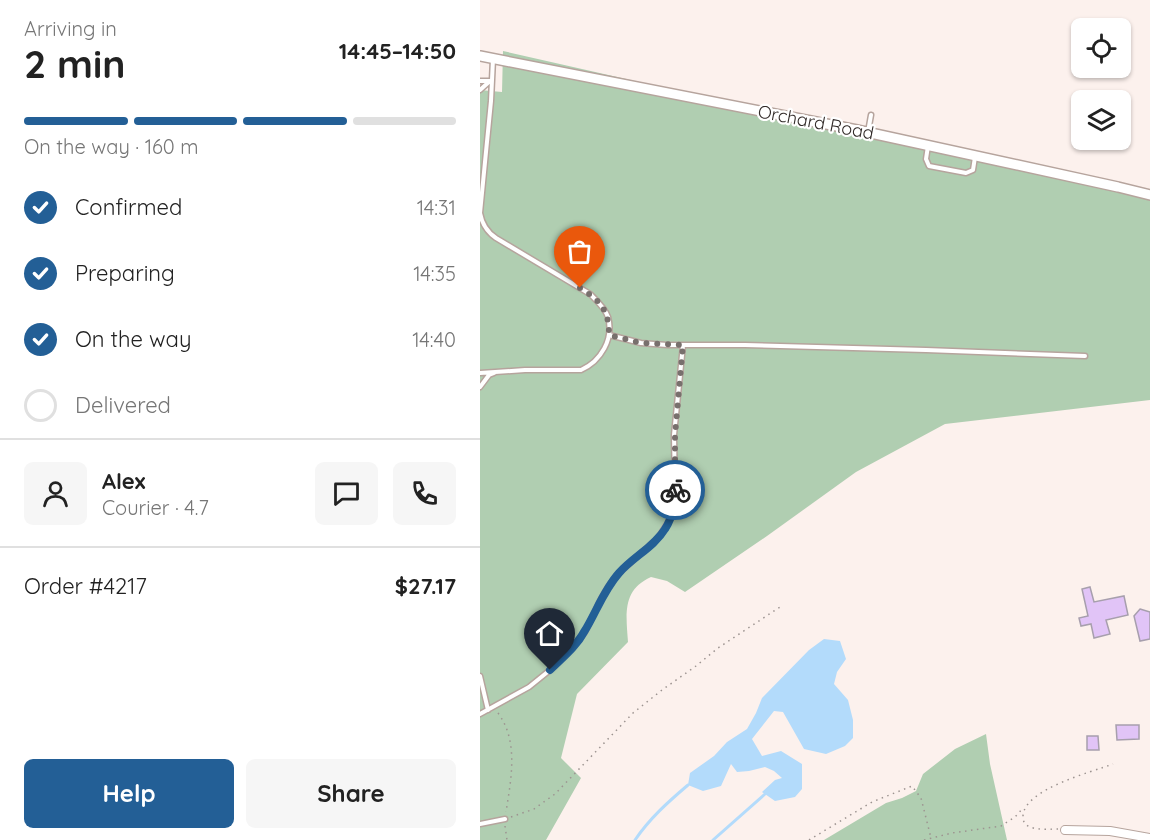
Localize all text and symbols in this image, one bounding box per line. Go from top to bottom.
text: Arriving in [24,16,117,41]
map controls [1071,18,1131,150]
button: locate [1071,18,1131,78]
text: 14:45–14:50 [339,37,456,65]
text: 2 min [24,39,126,88]
button: layers [1071,90,1131,150]
street label: Orchard Road [756,99,876,145]
text: On the way · 160 m [24,134,198,159]
icon: check [24,191,57,224]
text: Confirmed [75,193,182,221]
text: 14:31 [417,195,456,220]
pin [554,226,605,288]
icon: bag [563,235,596,268]
icon: check [24,257,57,290]
text: Preparing [75,259,175,287]
text: 14:35 [413,261,456,286]
icon: check [24,323,57,356]
text: On the way [75,325,191,353]
text: 14:40 [412,327,456,352]
text: Delivered [75,391,171,419]
courier [645,460,705,520]
button: person [24,462,87,525]
button: chat [315,462,378,525]
button: phone [393,462,456,525]
text: Alex [102,467,145,495]
icon: bike [659,474,692,507]
text: Courier · 4.7 [102,495,209,520]
text: Order #4217 [24,572,147,600]
text: $27.17 [395,572,456,600]
pin [524,608,575,670]
icon: home [533,617,566,650]
button: Help [24,759,234,828]
button: Share [246,759,456,828]

